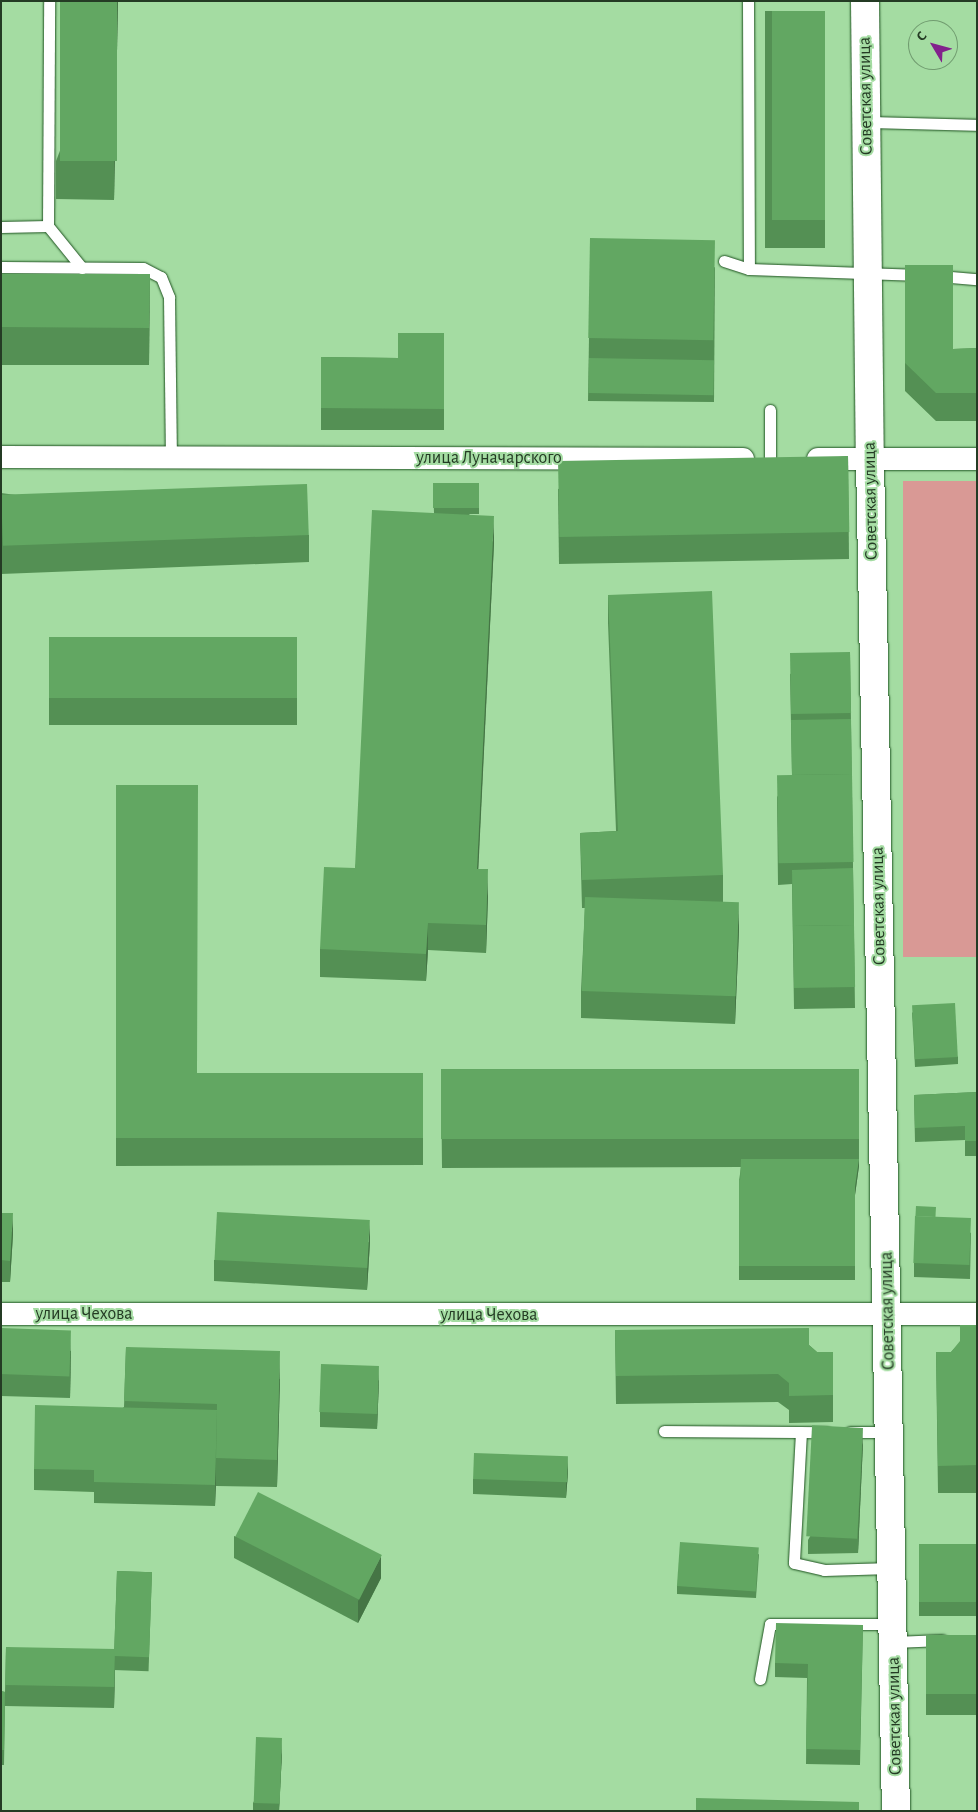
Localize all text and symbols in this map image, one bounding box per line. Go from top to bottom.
north arrow [908,20,958,70]
text: С [914,29,930,44]
street label: Советская улица [854,37,878,155]
street label: Советская улица [859,442,883,560]
street label: улица Луначарского [416,447,562,469]
street label: Советская улица [867,847,891,965]
street label: Советская улица [876,1252,900,1370]
street label: улица Чехова [35,1303,133,1325]
street label: улица Чехова [440,1304,538,1326]
street label: Советская улица [883,1657,907,1775]

